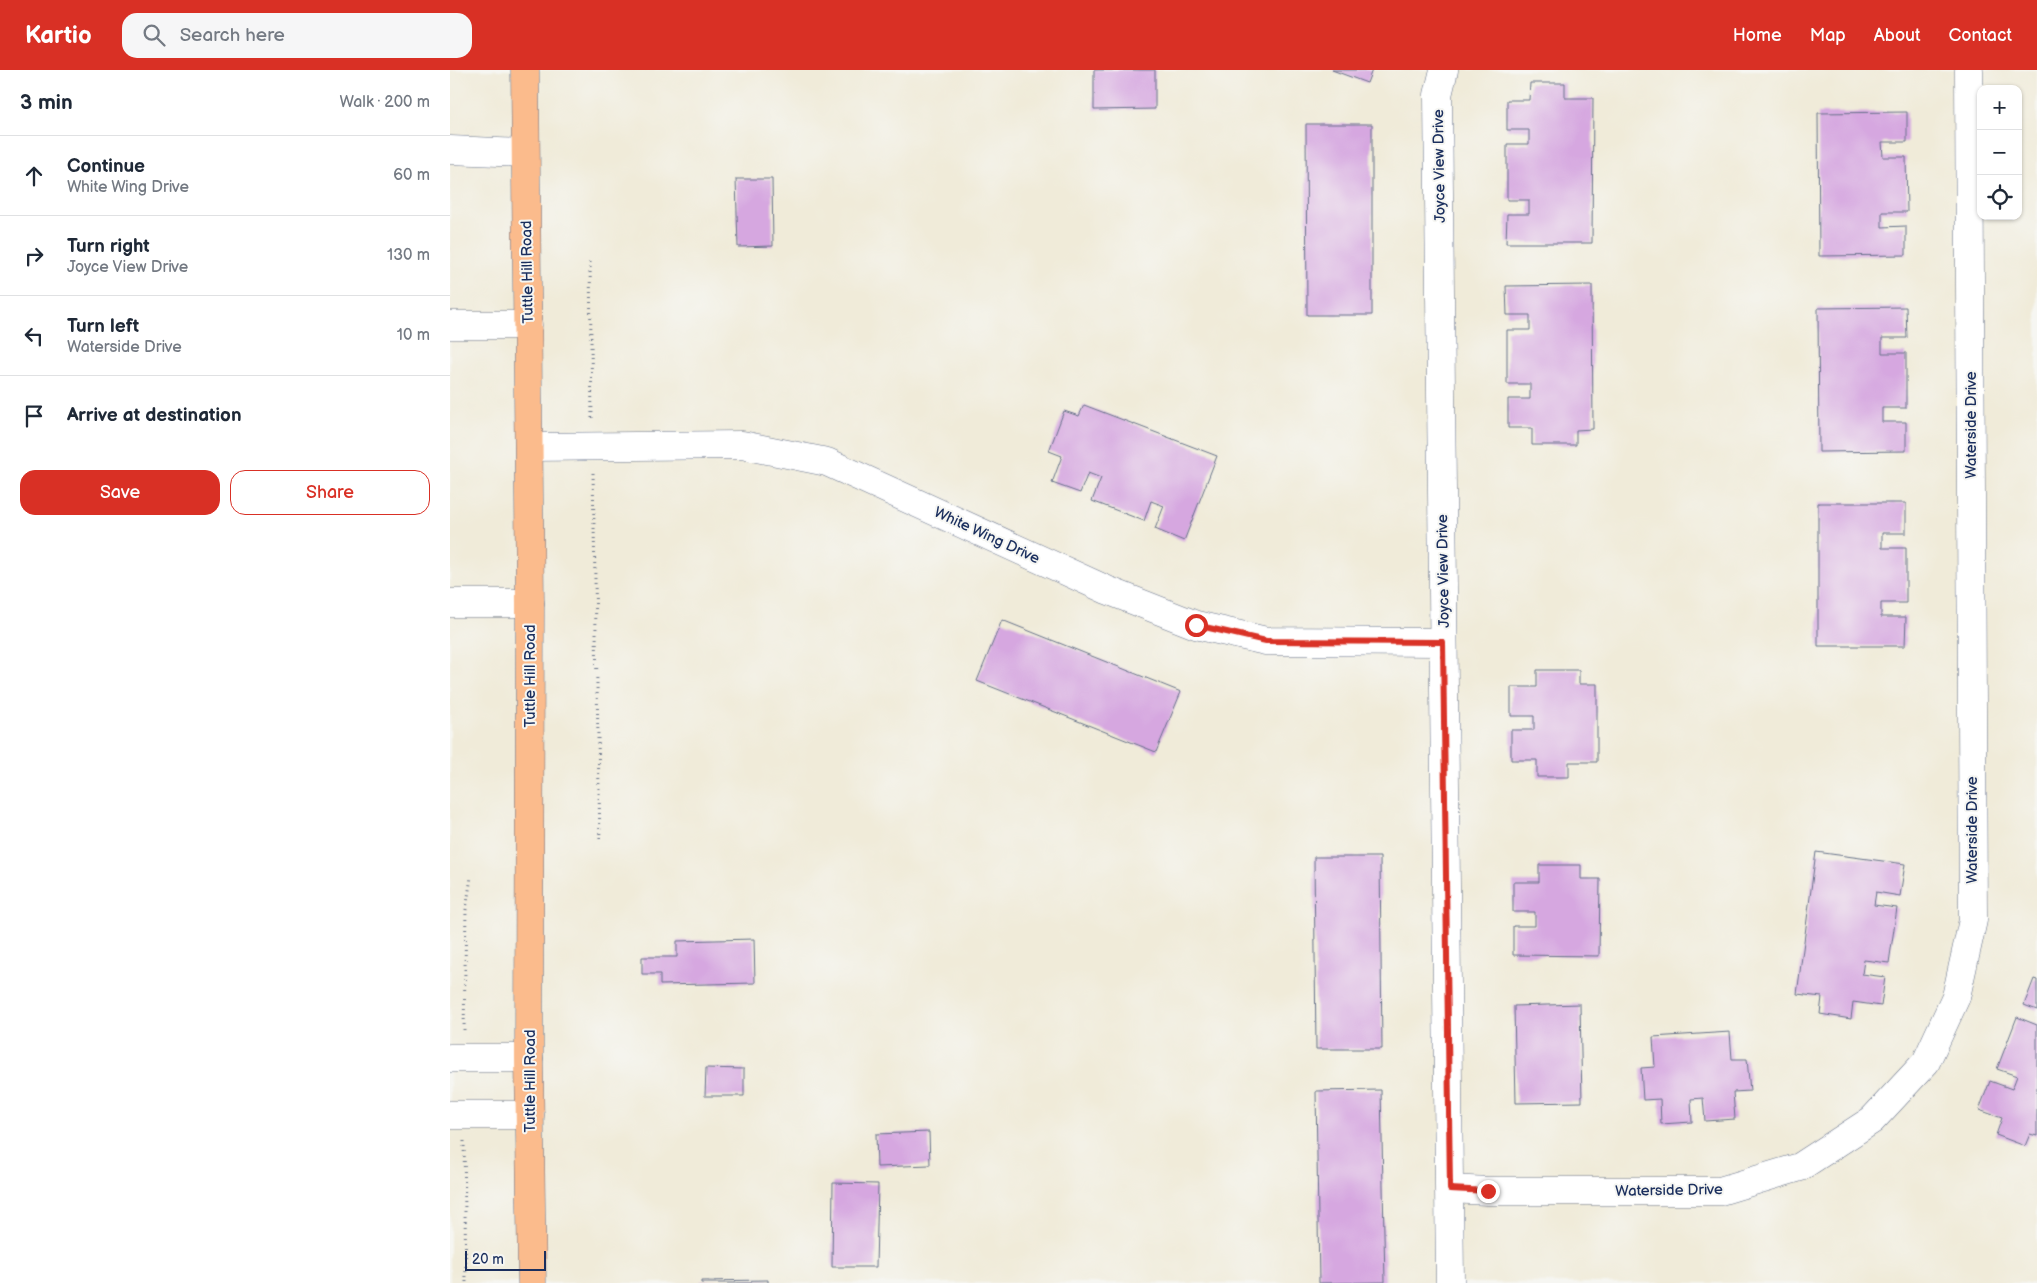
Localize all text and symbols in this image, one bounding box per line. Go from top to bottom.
search box [122,13,472,58]
text: Kartio [25,21,92,50]
icon: search [140,21,168,49]
text: Search here [180,24,285,47]
text: Home [1733,25,1782,46]
text: Map [1810,25,1846,46]
text: About [1874,25,1921,46]
text: Contact [1949,25,2012,46]
map controls [1977,85,2022,220]
button: + [1977,85,2022,130]
text: 3 min [20,90,73,115]
text: Walk · 200 m [340,93,430,112]
street label: Joyce View Drive [1429,109,1450,223]
button: − [1977,130,2022,175]
text: Continue [67,155,145,178]
icon: ahead [20,162,48,190]
text: 60 m [393,166,430,185]
button: locate [1977,175,2022,220]
text: White Wing Drive [67,178,189,197]
street label: Tuttle Hill Road [517,220,538,324]
text: Turn right [67,235,150,258]
icon: right [20,242,48,270]
text: 130 m [387,246,430,265]
text: Joyce View Drive [67,258,188,277]
text: Turn left [67,315,139,338]
icon: left [20,322,48,350]
text: 10 m [397,326,430,345]
text: Waterside Drive [67,338,182,357]
street label: Waterside Drive [1962,371,1981,479]
icon: arrive [20,402,48,430]
text: Arrive at destination [67,404,242,427]
button: Save [20,470,220,515]
button: Share [230,470,430,515]
street label: White Wing Drive [931,503,1043,568]
street label: Joyce View Drive [1433,514,1454,628]
route start [1185,614,1208,637]
street label: Tuttle Hill Road [521,624,540,728]
street label: Waterside Drive [1963,776,1982,884]
street label: Tuttle Hill Road [521,1029,540,1133]
route end [1477,1180,1500,1203]
street label: Waterside Drive [1615,1180,1723,1201]
scale bar [465,1248,546,1271]
text: 20 m [472,1251,504,1268]

